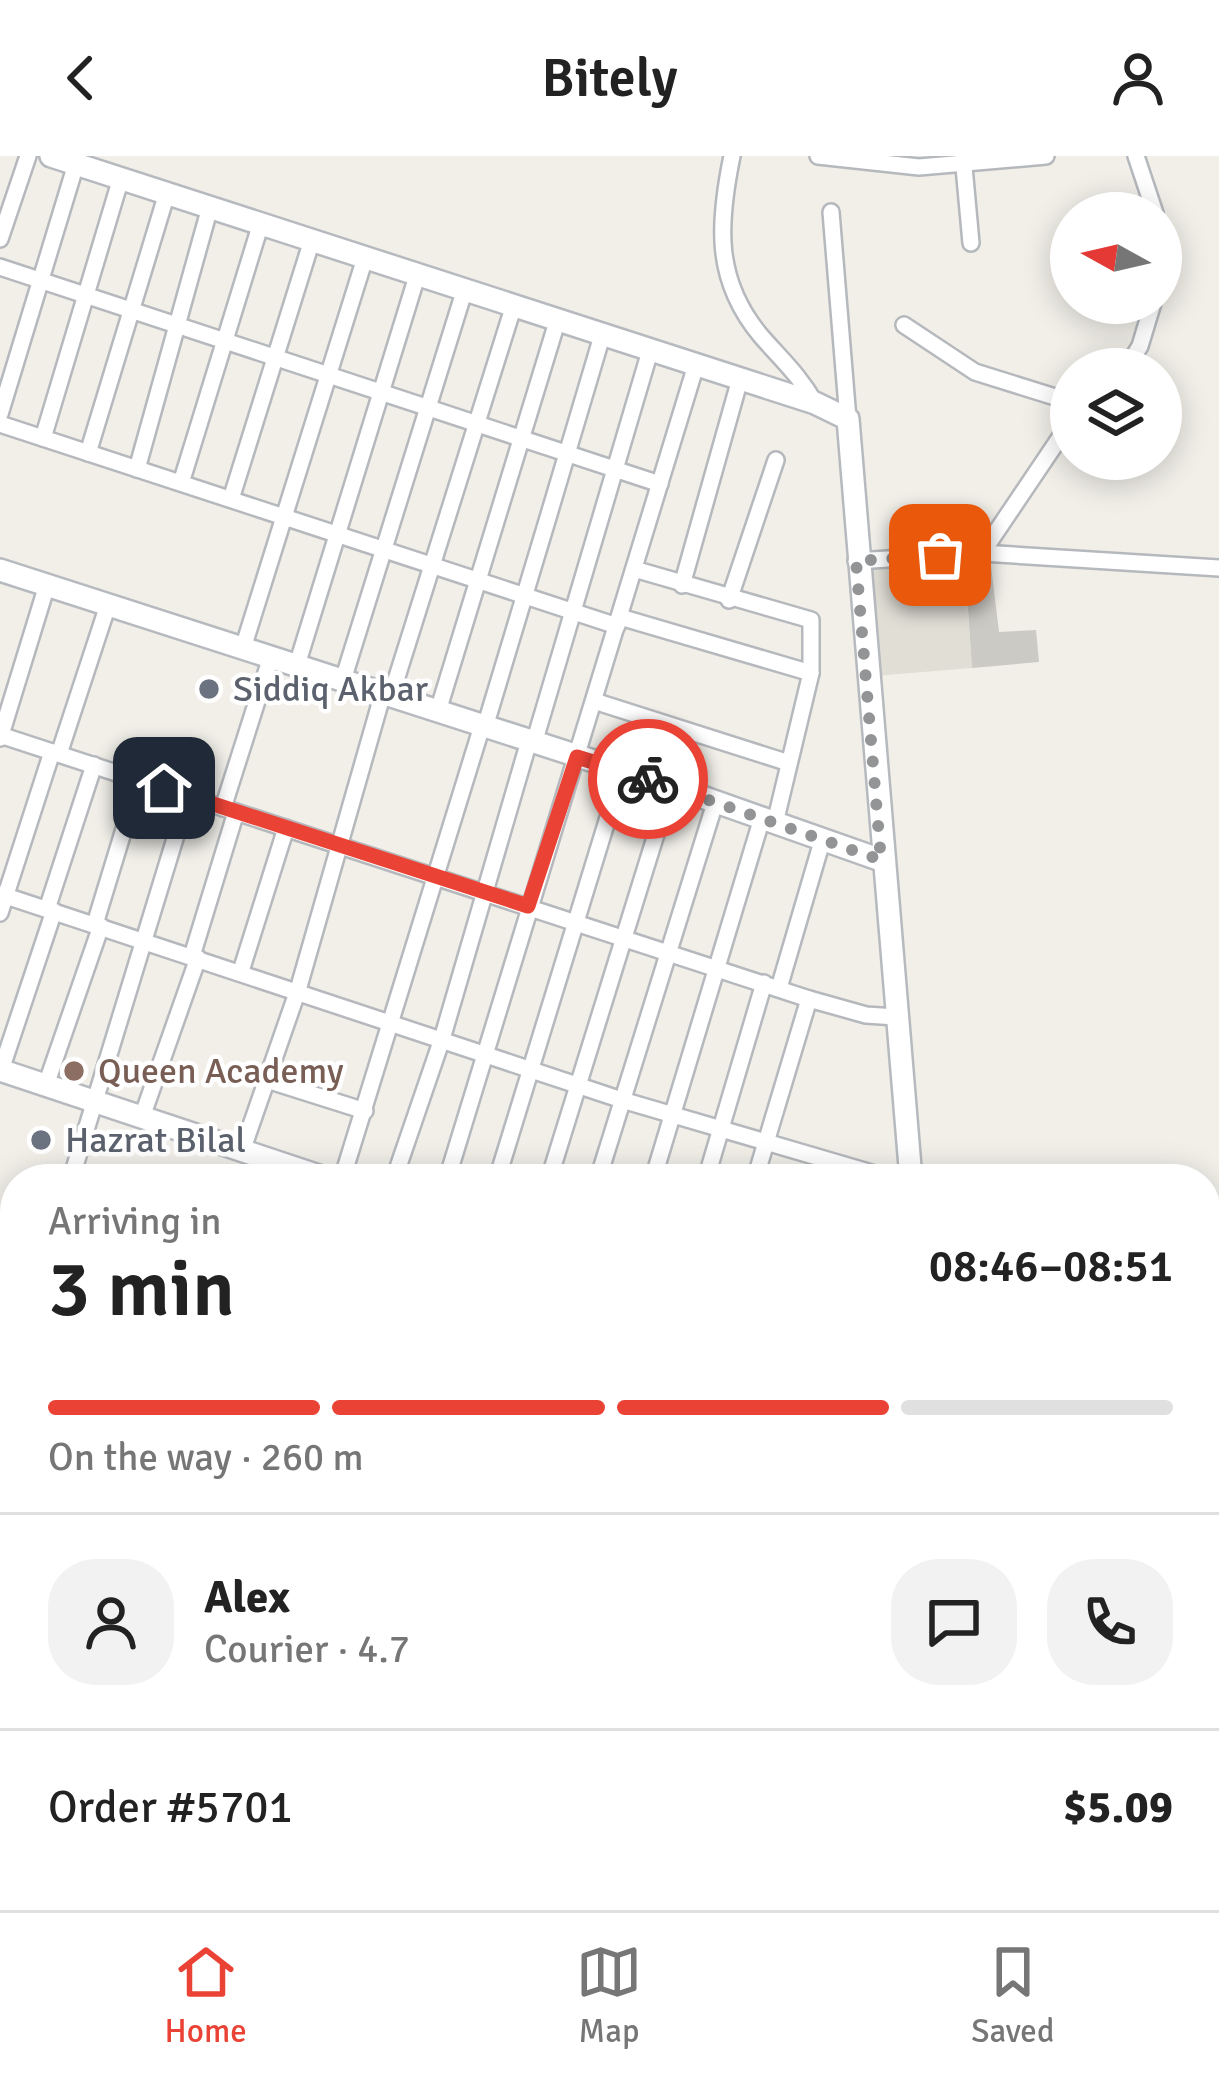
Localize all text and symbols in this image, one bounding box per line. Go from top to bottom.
icon: back [48,45,114,111]
text: Bitely [542,45,677,112]
icon: person [1105,45,1171,111]
north arrow [1050,192,1182,324]
map controls [1050,192,1182,480]
button: layers [1050,348,1182,480]
pin [889,504,991,606]
icon: bag [907,522,973,588]
place label: Siddiq Akbar [233,667,429,712]
marker: Siddiq Akbar [196,676,222,702]
courier [588,719,708,839]
pin [113,737,215,839]
icon: bike [615,746,681,812]
icon: home [131,755,197,821]
place label: Queen Academy [98,1049,344,1094]
marker: Queen Academy [61,1058,87,1084]
place label: Hazrat Bilal [65,1118,246,1163]
marker: Hazrat Bilal [28,1127,54,1153]
text: Arriving in [48,1197,222,1245]
text: 08:46–08:51 [929,1239,1173,1294]
text: 3 min [48,1242,235,1338]
text: On the way · 260 m [48,1433,364,1481]
button: person [48,1559,174,1685]
button: chat [891,1559,1017,1685]
button: phone [1047,1559,1173,1685]
text: Alex [204,1570,290,1625]
text: Courier · 4.7 [204,1625,410,1673]
text: Order #5701 [48,1780,293,1835]
text: $5.09 [1063,1780,1173,1835]
tab: Home [165,1939,247,2052]
tab: Map [576,1939,642,2052]
tab: Saved [971,1939,1054,2052]

